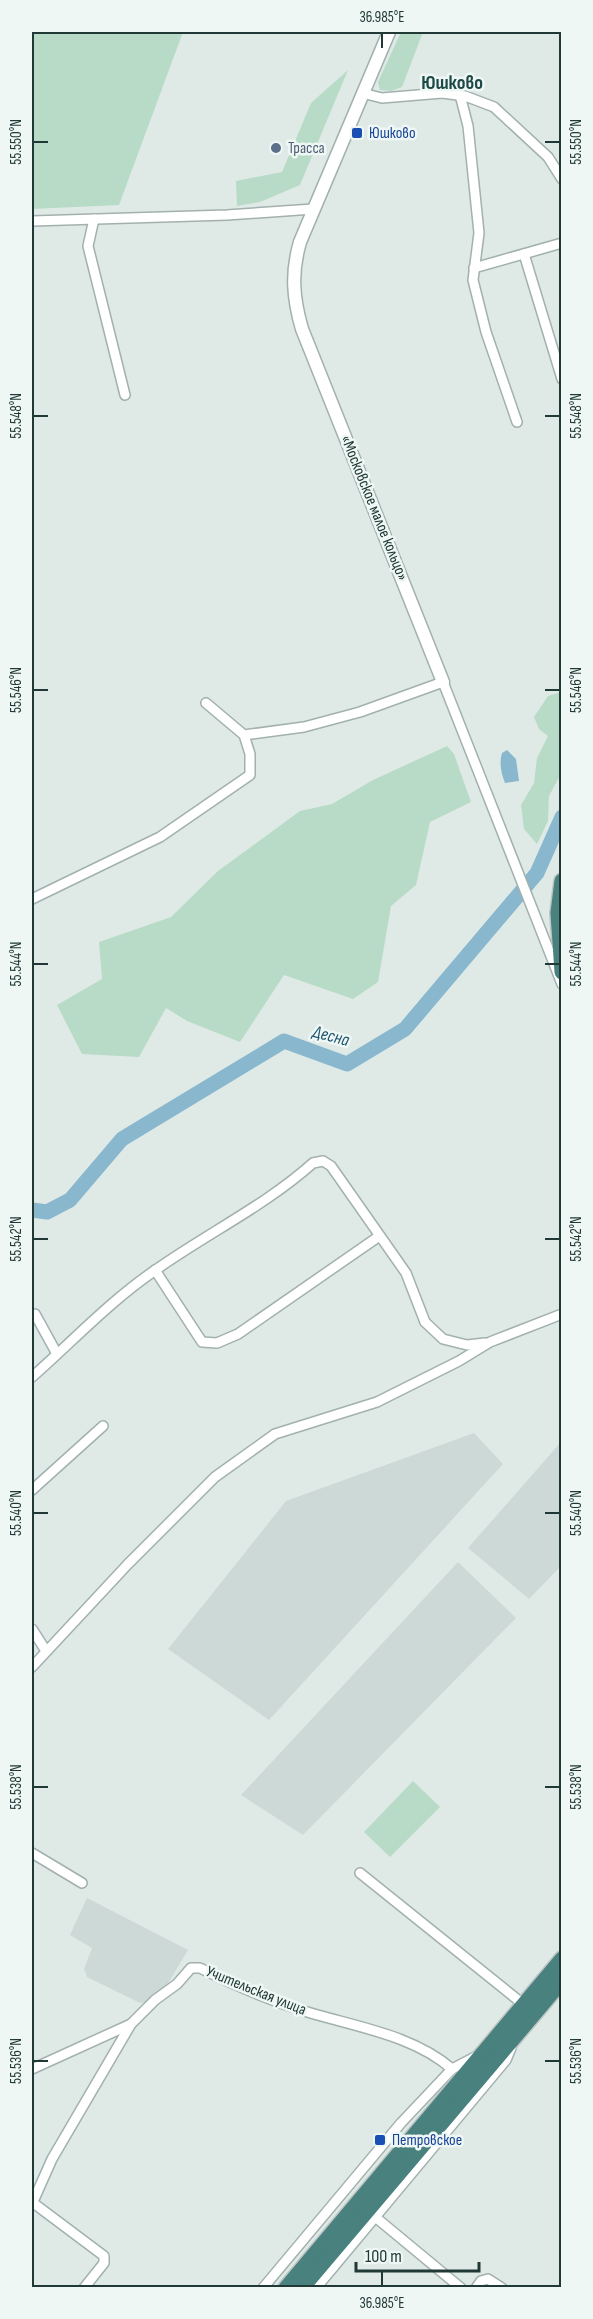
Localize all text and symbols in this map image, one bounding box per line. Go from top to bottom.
text: 36.985°E [360,8,404,27]
district label: Юшково [421,71,483,95]
text: 55.550°N [7,119,26,165]
text: 55.550°N [567,119,586,165]
place label: Юшково [369,124,416,143]
marker: Юшково [350,126,364,140]
place label: Трасса [288,139,325,158]
marker: Трасса [269,141,283,155]
text: 55.548°N [7,393,26,439]
text: 55.548°N [567,393,586,439]
street label: «Московское малое кольцо» [336,433,412,583]
text: 55.546°N [7,667,26,713]
text: 55.546°N [567,667,586,713]
text: 55.544°N [7,942,26,987]
text: 55.544°N [567,942,586,987]
water label: Десна [309,1021,352,1051]
text: 55.542°N [7,1216,26,1262]
text: 55.542°N [567,1216,586,1262]
text: 55.540°N [7,1490,26,1536]
text: 55.540°N [567,1490,586,1536]
text: 55.538°N [7,1764,26,1810]
text: 55.538°N [567,1764,586,1810]
street label: Учительская улица [203,1962,309,2020]
text: 55.536°N [7,2038,26,2084]
text: 55.536°N [567,2038,586,2084]
place label: Петровское [392,2131,462,2150]
marker: Петровское [373,2133,387,2147]
scale bar [356,2235,479,2273]
text: 100 m [365,2246,402,2267]
text: 36.985°E [360,2294,404,2313]

